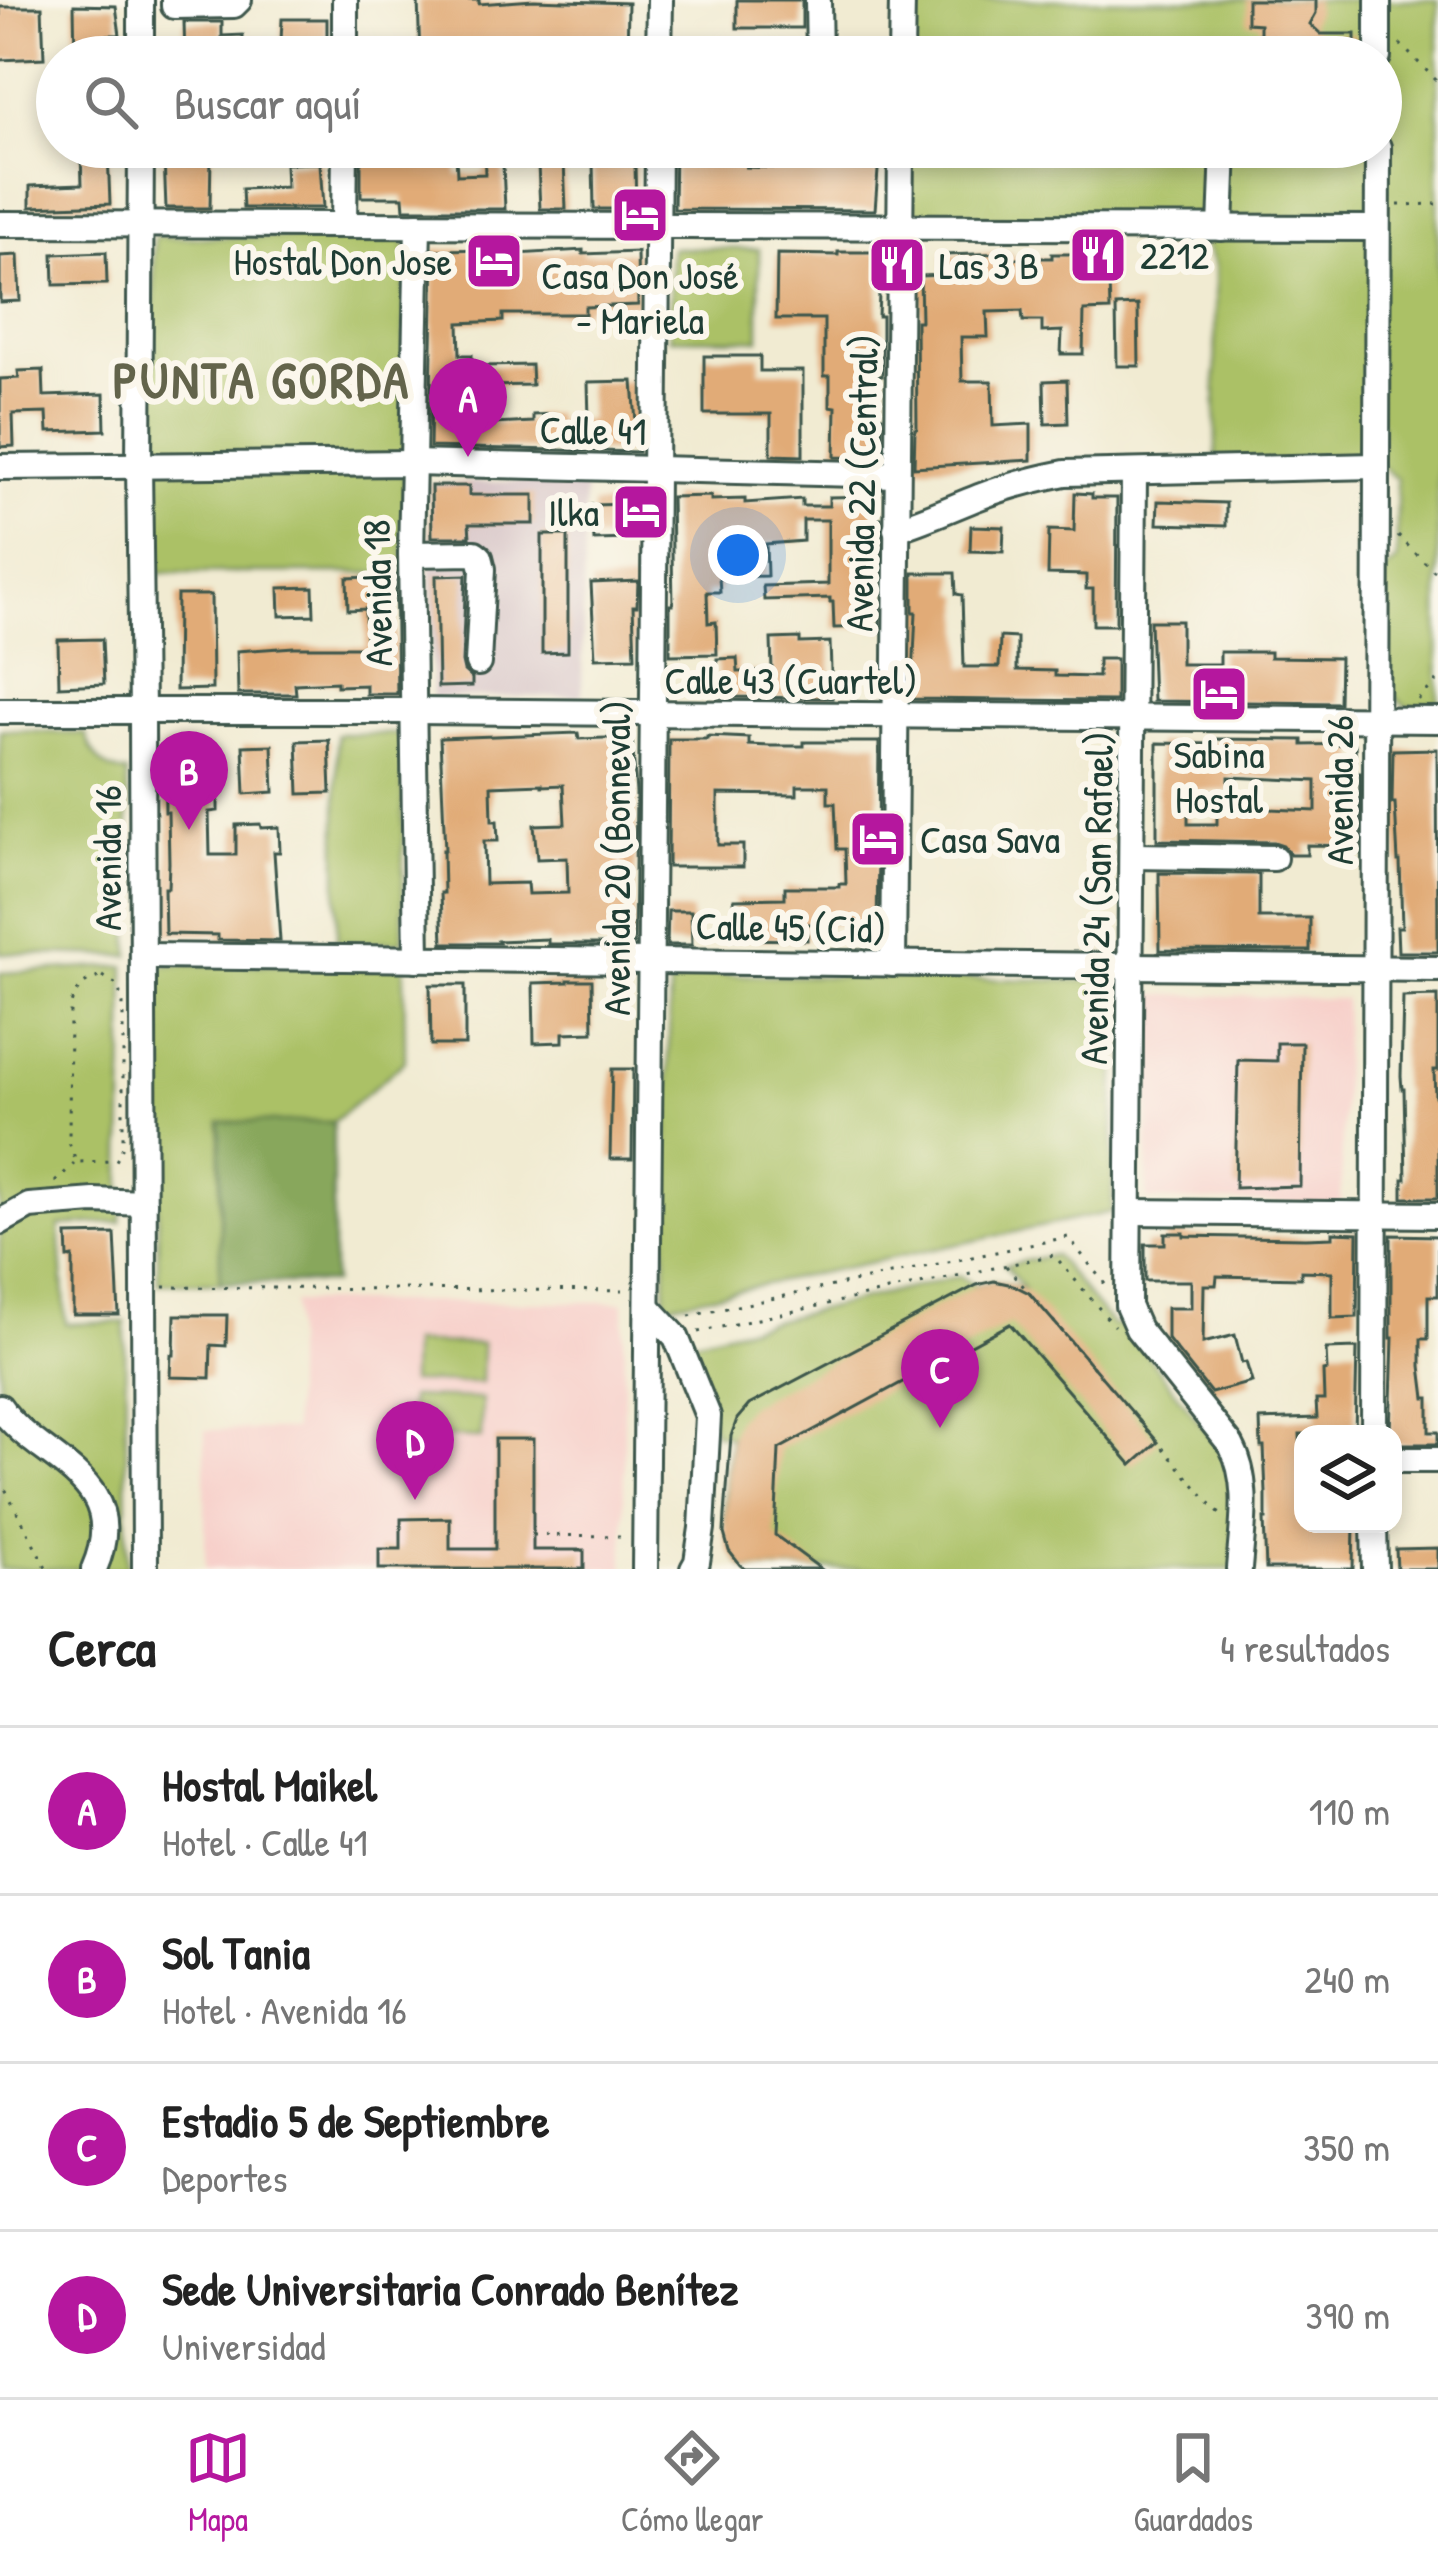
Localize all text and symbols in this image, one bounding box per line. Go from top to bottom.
search box [36,36,1402,168]
icon: search [78,69,144,135]
text: Buscar aquí [174,72,361,133]
hotel icon: Casa Don José - Mariela [609,184,671,246]
restaurant icon: 2212 [1067,224,1129,286]
place label: 2212 [1140,228,1209,281]
hotel icon: Hostal Don Jose [463,230,525,292]
place label: Hostal Don Jose [233,234,452,287]
restaurant icon: Las 3 B [866,234,928,296]
place label: Las 3 B [939,238,1039,291]
place label: Casa Don José - Mariela [541,248,739,346]
street label: Avenida 22 (Central) [831,334,890,632]
district label: PUNTA GORDA [113,345,411,414]
pin: A [429,358,507,457]
street label: Calle 41 [539,402,647,457]
hotel icon: Ilka [610,481,672,543]
place label: Ilka [548,485,599,538]
street label: Avenida 18 [349,519,404,667]
your location [708,525,768,585]
street label: Calle 43 (Cuartel) [665,653,917,706]
hotel icon: Sabina Hostal [1188,663,1250,725]
street label: Avenida 20 (Bonneval) [589,700,642,1016]
street label: Avenida 26 [1312,715,1365,865]
place label: Sabina Hostal [1174,727,1264,825]
pin: B [150,731,228,830]
street label: Avenida 24 (San Rafael) [1066,731,1125,1065]
street label: Avenida 16 [80,785,133,931]
hotel icon: Casa Sava [847,808,909,870]
place label: Casa Sava [920,812,1060,865]
street label: Calle 45 (Cid) [695,898,887,955]
pin: C [901,1329,979,1428]
pin: D [376,1401,454,1500]
map controls [1294,1425,1402,1533]
button: layers [1294,1425,1402,1533]
text: Cerca [48,1613,156,1682]
text: 4 resultados [1220,1621,1390,1674]
text: Hostal Maikel [162,1754,377,1815]
text: A [77,1784,97,1837]
text: 110 m [1309,1784,1390,1837]
text: Hotel · Calle 41 [162,1815,368,1868]
text: Sol Tania [162,1922,310,1983]
text: B [77,1952,97,2005]
text: 240 m [1304,1952,1390,2005]
text: Hotel · Avenida 16 [162,1983,407,2036]
text: Estadio 5 de Septiembre [162,2090,549,2151]
text: C [76,2120,98,2173]
text: 350 m [1303,2120,1390,2173]
text: Deportes [162,2151,287,2204]
text: Sede Universitaria Conrado Benítez [162,2258,739,2319]
text: D [78,2288,96,2341]
text: 390 m [1305,2288,1390,2341]
text: Universidad [162,2319,325,2372]
tab: Mapa [185,2425,251,2541]
tab: Cómo llegar [621,2425,764,2541]
tab: Guardados [1134,2425,1253,2541]

